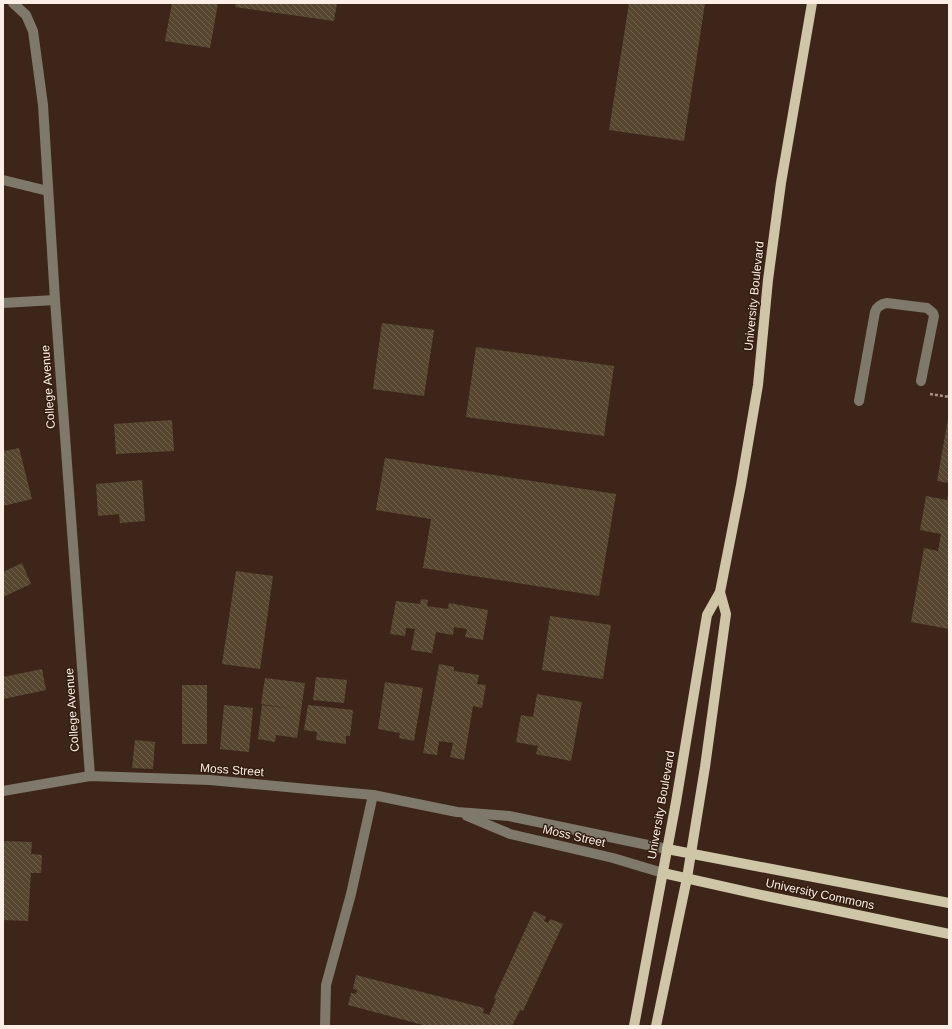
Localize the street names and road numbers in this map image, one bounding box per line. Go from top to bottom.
street label: University Boulevard [741,241,767,351]
street label: College Avenue [38,344,58,429]
street label: College Avenue [62,667,82,752]
street label: University Boulevard [645,750,677,860]
street label: Moss Street [200,761,265,779]
street label: Moss Street [541,822,607,850]
street label: University Commons [764,876,876,912]

